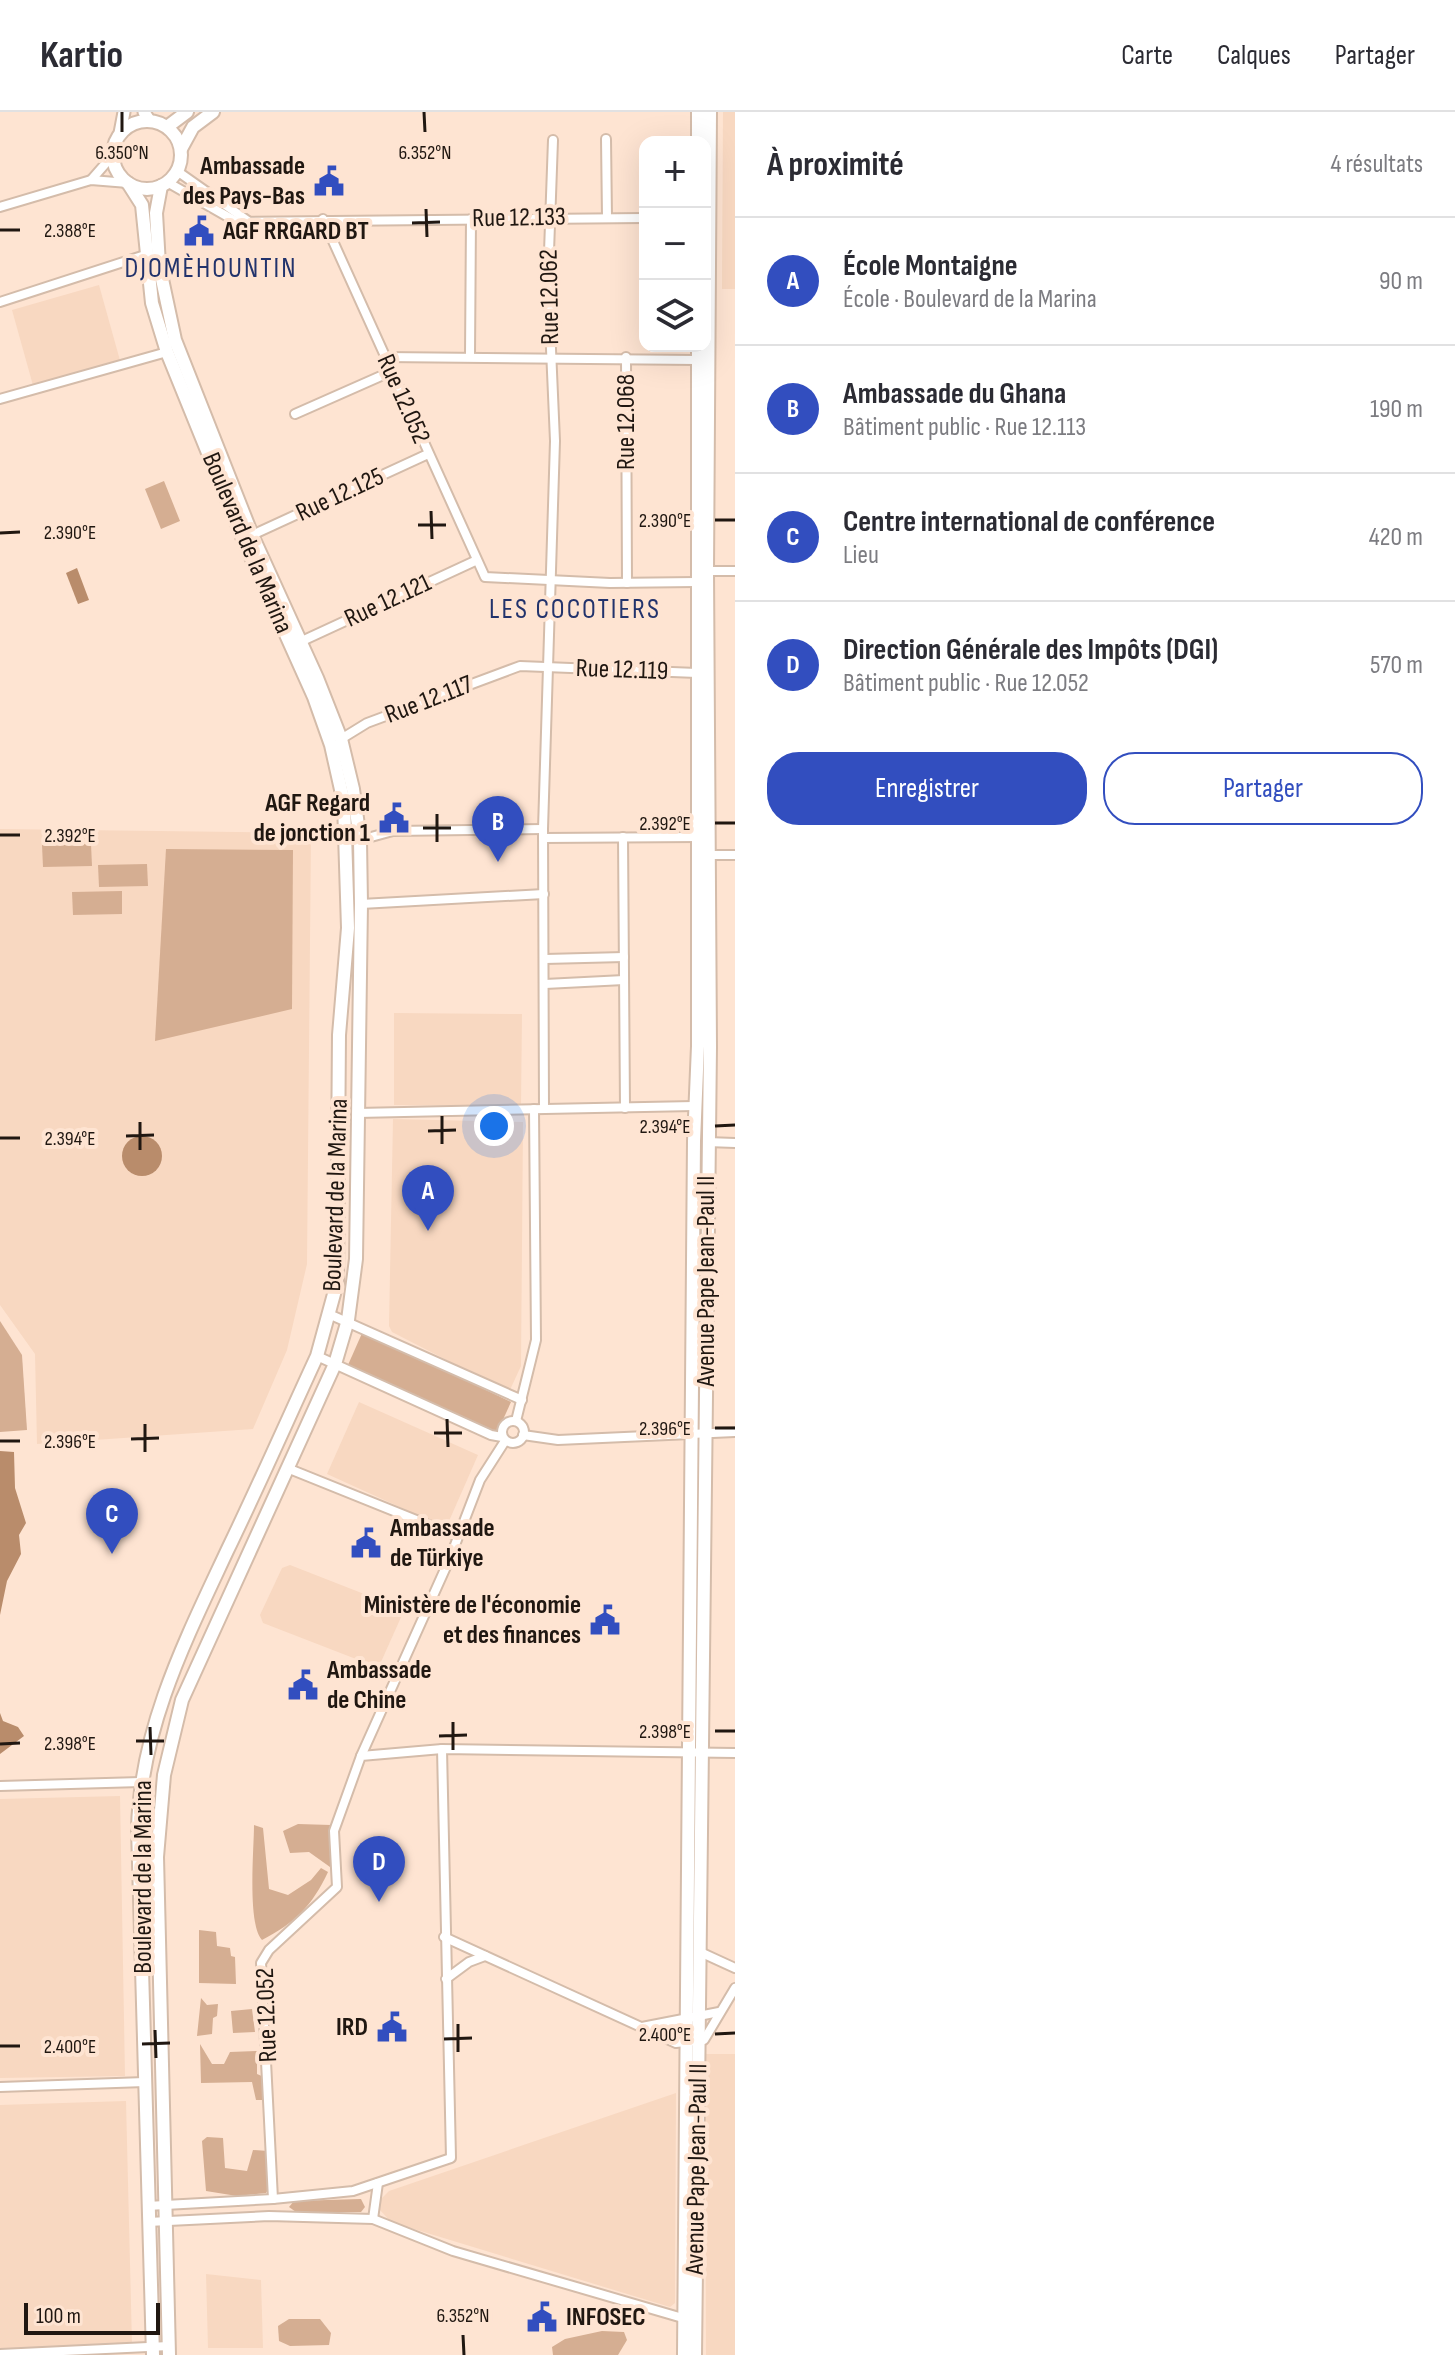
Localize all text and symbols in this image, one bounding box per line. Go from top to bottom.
text: Kartio [40,33,123,78]
text: Carte [1121,39,1173,72]
text: Calques [1217,39,1291,72]
text: Partager [1335,39,1415,72]
map controls [639,136,711,352]
button: + [639,136,711,208]
text: 6.350°N [95,141,149,165]
text: 6.352°N [399,141,451,165]
text: À proximité [767,144,904,185]
text: 4 résultats [1331,149,1423,180]
place label: Ambassade des Pays-Bas [183,151,305,212]
public building icon: Ambassade des Pays-Bas [312,164,346,198]
street label: Rue 12.133 [472,202,566,234]
button: − [639,208,711,280]
public building icon: AGF RRGARD BT [182,214,216,248]
place label: AGF RRGARD BT [222,216,369,247]
text: 2.388°E [44,219,96,243]
text: École Montaigne [843,248,1018,284]
street label: Rue 12.062 [534,249,566,345]
district label: DJOMÈHOUNTIN [125,252,298,285]
text: A [787,266,799,297]
text: 90 m [1379,266,1423,297]
button: layers [639,280,711,352]
text: École · Boulevard de la Marina [843,284,1097,315]
street label: Rue 12.052 [370,350,436,448]
street label: Rue 12.068 [611,374,642,470]
text: Ambassade du Ghana [843,376,1066,412]
text: B [787,394,799,425]
text: 190 m [1370,394,1423,425]
text: Bâtiment public · Rue 12.113 [843,412,1086,443]
street label: Boulevard de la Marina [195,448,299,638]
street label: Rue 12.125 [291,461,389,529]
text: Centre international de conférence [843,504,1215,540]
text: 2.390°E [639,509,691,533]
text: 2.390°E [44,521,96,545]
text: C [786,522,800,553]
text: 420 m [1369,522,1423,553]
text: Lieu [843,540,879,571]
street label: Rue 12.121 [340,568,436,634]
district label: LES COCOTIERS [489,593,661,626]
text: Direction Générale des Impôts (DGI) [843,632,1218,668]
text: D [786,650,800,681]
text: 570 m [1370,650,1423,681]
street label: Rue 12.119 [575,653,669,687]
text: Bâtiment public · Rue 12.052 [843,668,1089,699]
street label: Rue 12.117 [381,669,478,731]
button: Enregistrer [767,752,1087,825]
button: Partager [1103,752,1423,825]
place label: AGF Regard de jonction 1 [254,788,370,849]
pin: B [472,796,524,862]
public building icon: AGF Regard de jonction 1 [377,801,411,835]
text: 2.392°E [639,812,691,836]
text: 2.392°E [44,824,96,848]
street label: Boulevard de la Marina [317,1098,355,1292]
your location [474,1106,514,1146]
text: 2.394°E [639,1115,691,1139]
text: 2.394°E [44,1127,96,1151]
pin: A [402,1165,454,1231]
street label: Avenue Pape Jean-Paul II [691,1175,722,1388]
text: 2.396°E [639,1417,691,1441]
text: 2.396°E [44,1430,96,1454]
pin: C [86,1488,138,1554]
place label: Ambassade de Türkiye [389,1513,495,1574]
public building icon: Ambassade de Türkiye [349,1526,383,1560]
place label: Ministère de l'économie et des finances [364,1590,581,1651]
public building icon: Ministère de l'économie et des finances [588,1603,622,1637]
place label: Ambassade de Chine [326,1655,432,1716]
public building icon: Ambassade de Chine [286,1668,320,1702]
text: 2.398°E [639,1720,691,1744]
text: 2.398°E [44,1732,96,1756]
street label: Boulevard de la Marina [128,1780,159,1974]
pin: D [353,1836,405,1902]
street label: Rue 12.052 [250,1967,284,2063]
public building icon: IRD [375,2010,409,2044]
place label: IRD [336,2012,368,2043]
text: 2.400°E [639,2023,691,2047]
text: 2.400°E [44,2035,96,2059]
street label: Avenue Pape Jean-Paul II [680,2063,714,2276]
scale bar [24,2299,160,2335]
public building icon: INFOSEC [525,2300,559,2334]
place label: INFOSEC [566,2302,646,2333]
text: 100 m [36,2303,81,2330]
text: 6.352°N [437,2304,489,2328]

